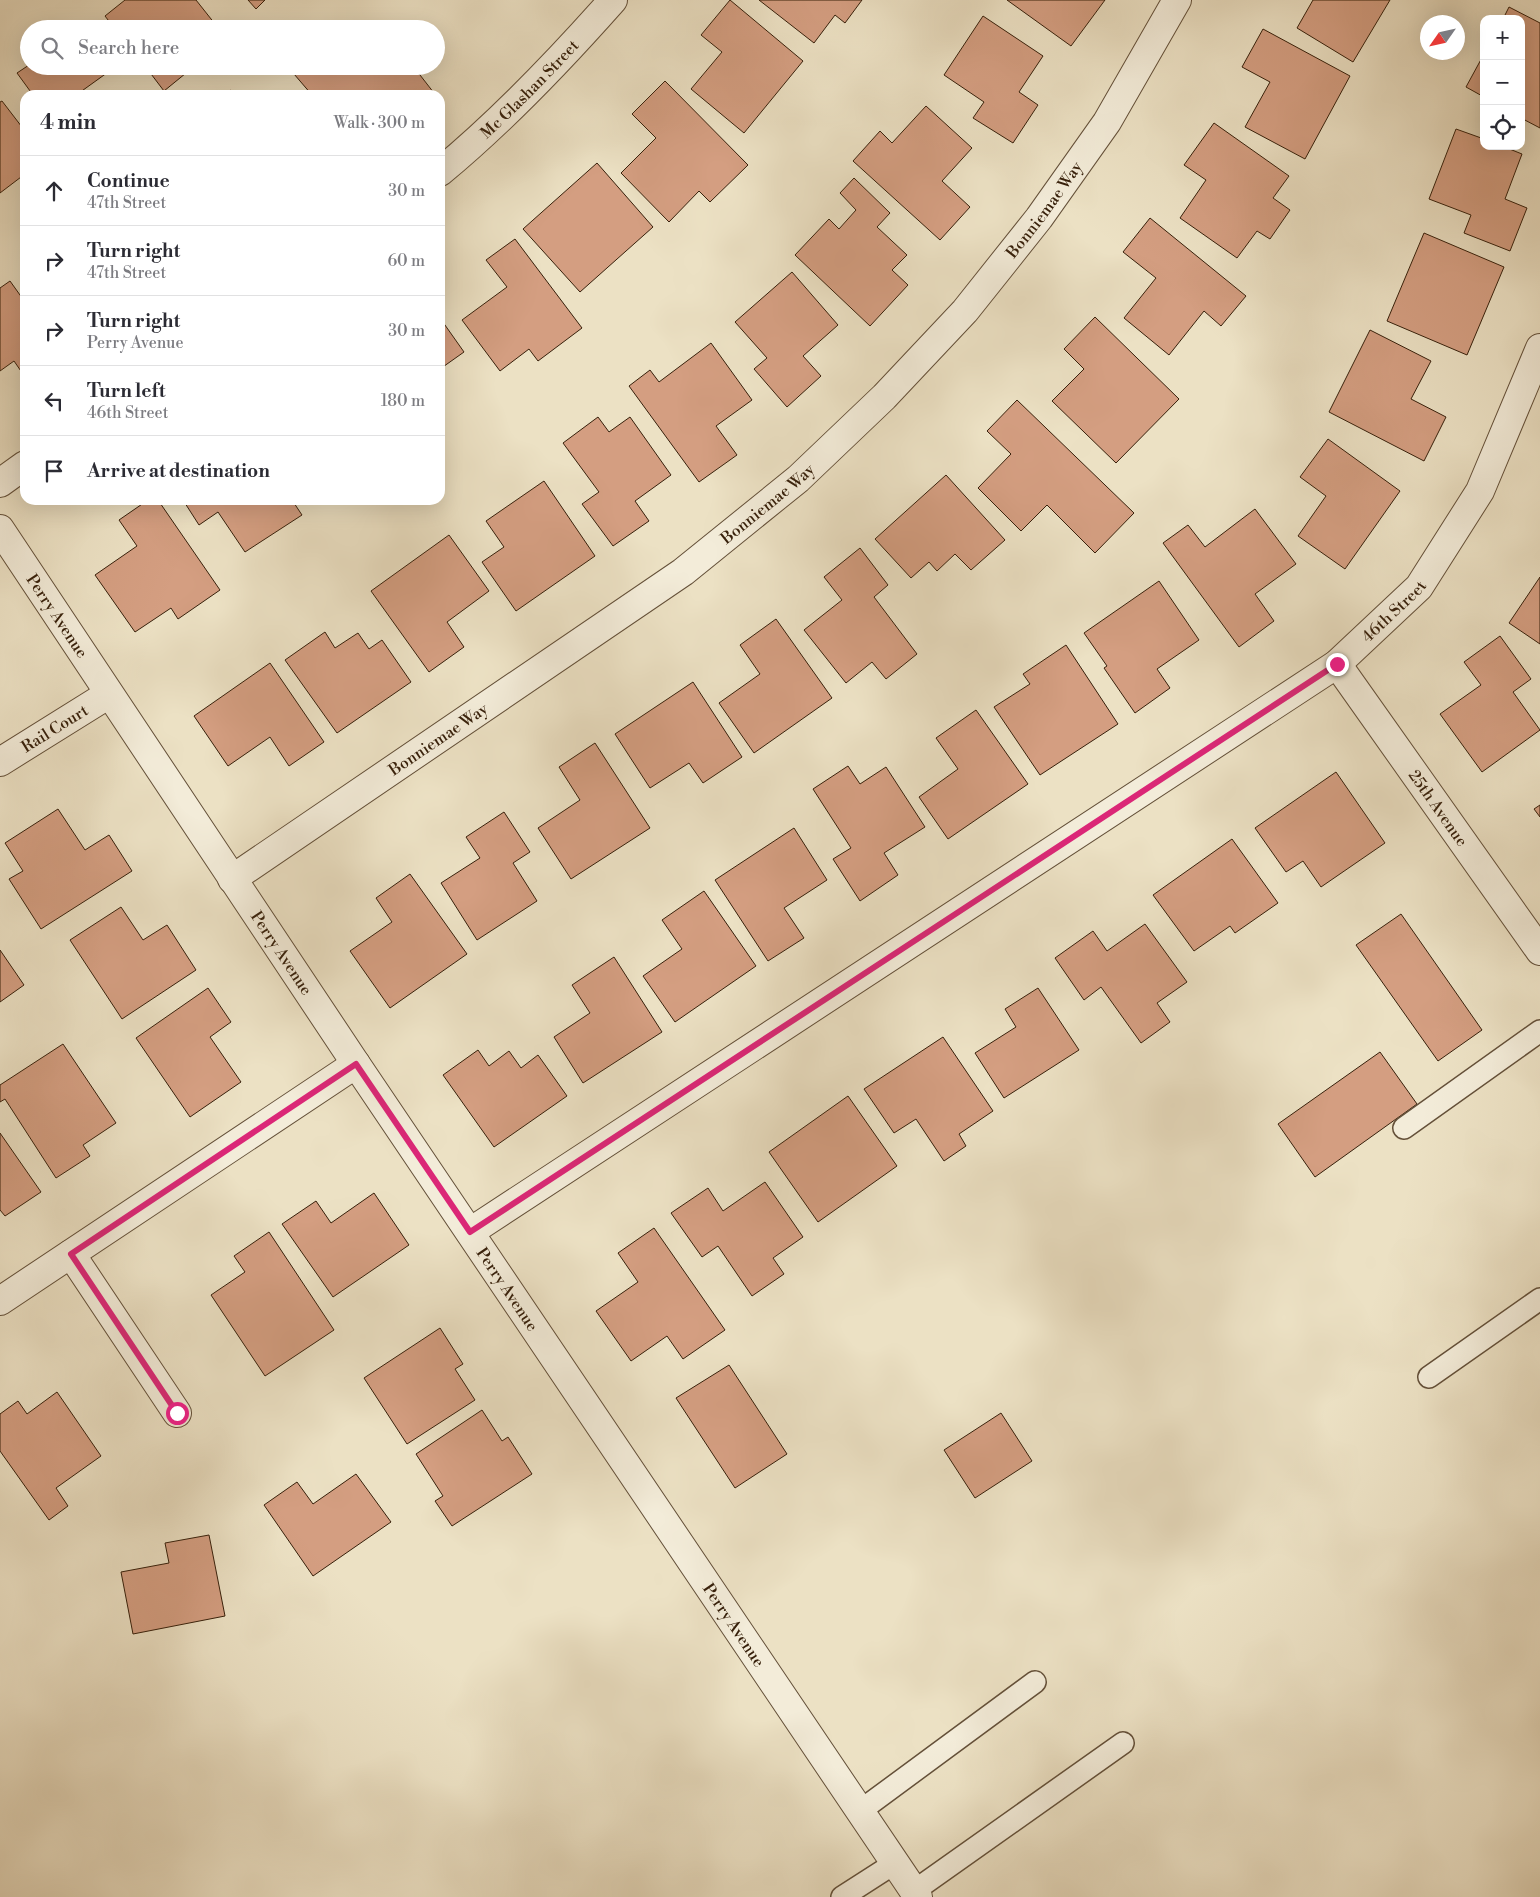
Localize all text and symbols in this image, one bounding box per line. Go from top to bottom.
north arrow [1420,15,1465,60]
map controls [1480,15,1525,150]
button: + [1480,15,1525,60]
search box [20,20,445,75]
icon: search [38,34,66,62]
text: Search here [78,36,179,60]
street label: Mc Glashan Street [476,36,583,143]
button: − [1480,60,1525,105]
button: locate [1480,105,1525,150]
text: 4 min [40,110,96,136]
text: Walk · 300 m [334,113,425,133]
street label: Bonniemae Way [1001,158,1087,263]
text: Continue [87,169,170,193]
icon: ahead [40,177,68,205]
text: 30 m [388,181,425,201]
text: 47th Street [87,193,166,213]
text: Turn right [87,239,180,263]
icon: right [40,247,68,275]
text: 60 m [387,251,425,271]
text: 47th Street [87,263,166,283]
text: Turn right [87,309,180,333]
icon: right [40,317,68,345]
text: 30 m [388,321,425,341]
text: Perry Avenue [87,333,184,353]
text: Turn left [87,379,166,403]
icon: left [40,387,68,415]
text: 180 m [381,391,425,411]
text: 46th Street [87,403,168,423]
icon: arrive [40,457,68,485]
text: Arrive at destination [87,459,270,483]
street label: Bonniemae Way [716,460,819,549]
street label: Perry Avenue [22,570,92,662]
street label: 46th Street [1358,577,1432,647]
route end [1326,653,1349,676]
street label: Bonniemae Way [384,699,492,781]
street label: Rail Court [18,700,92,757]
street label: 25th Avenue [1404,766,1472,851]
street label: Perry Avenue [246,908,316,999]
street label: Perry Avenue [472,1244,542,1335]
route start [166,1402,189,1425]
street label: Perry Avenue [698,1580,769,1671]

